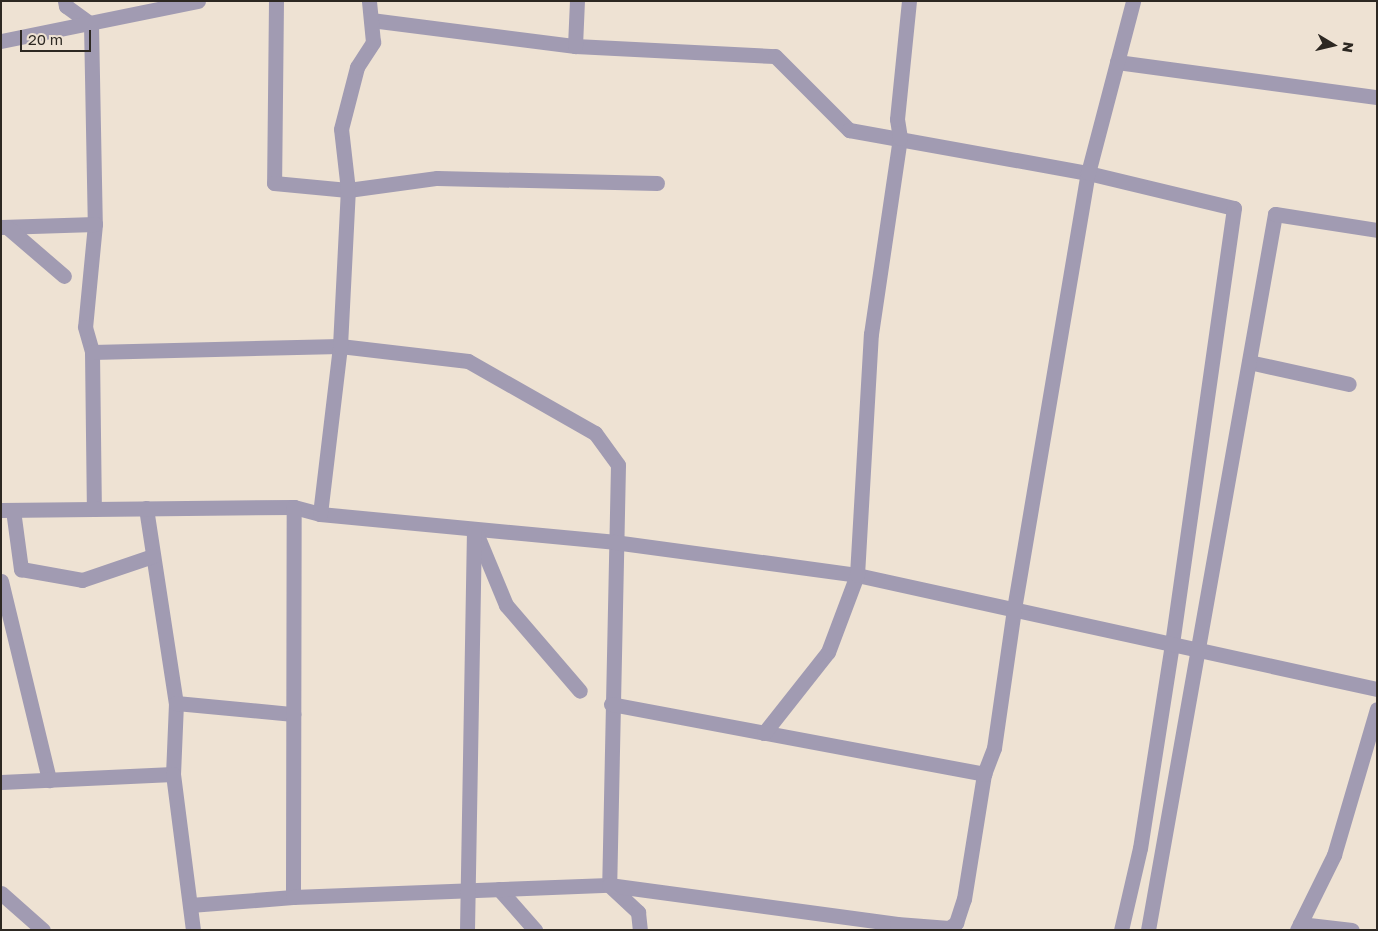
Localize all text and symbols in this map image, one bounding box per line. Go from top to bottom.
scale bar [22,20,94,52]
north arrow [1308,20,1358,70]
text: 20 m [28,30,63,48]
text: N [1339,41,1358,54]

